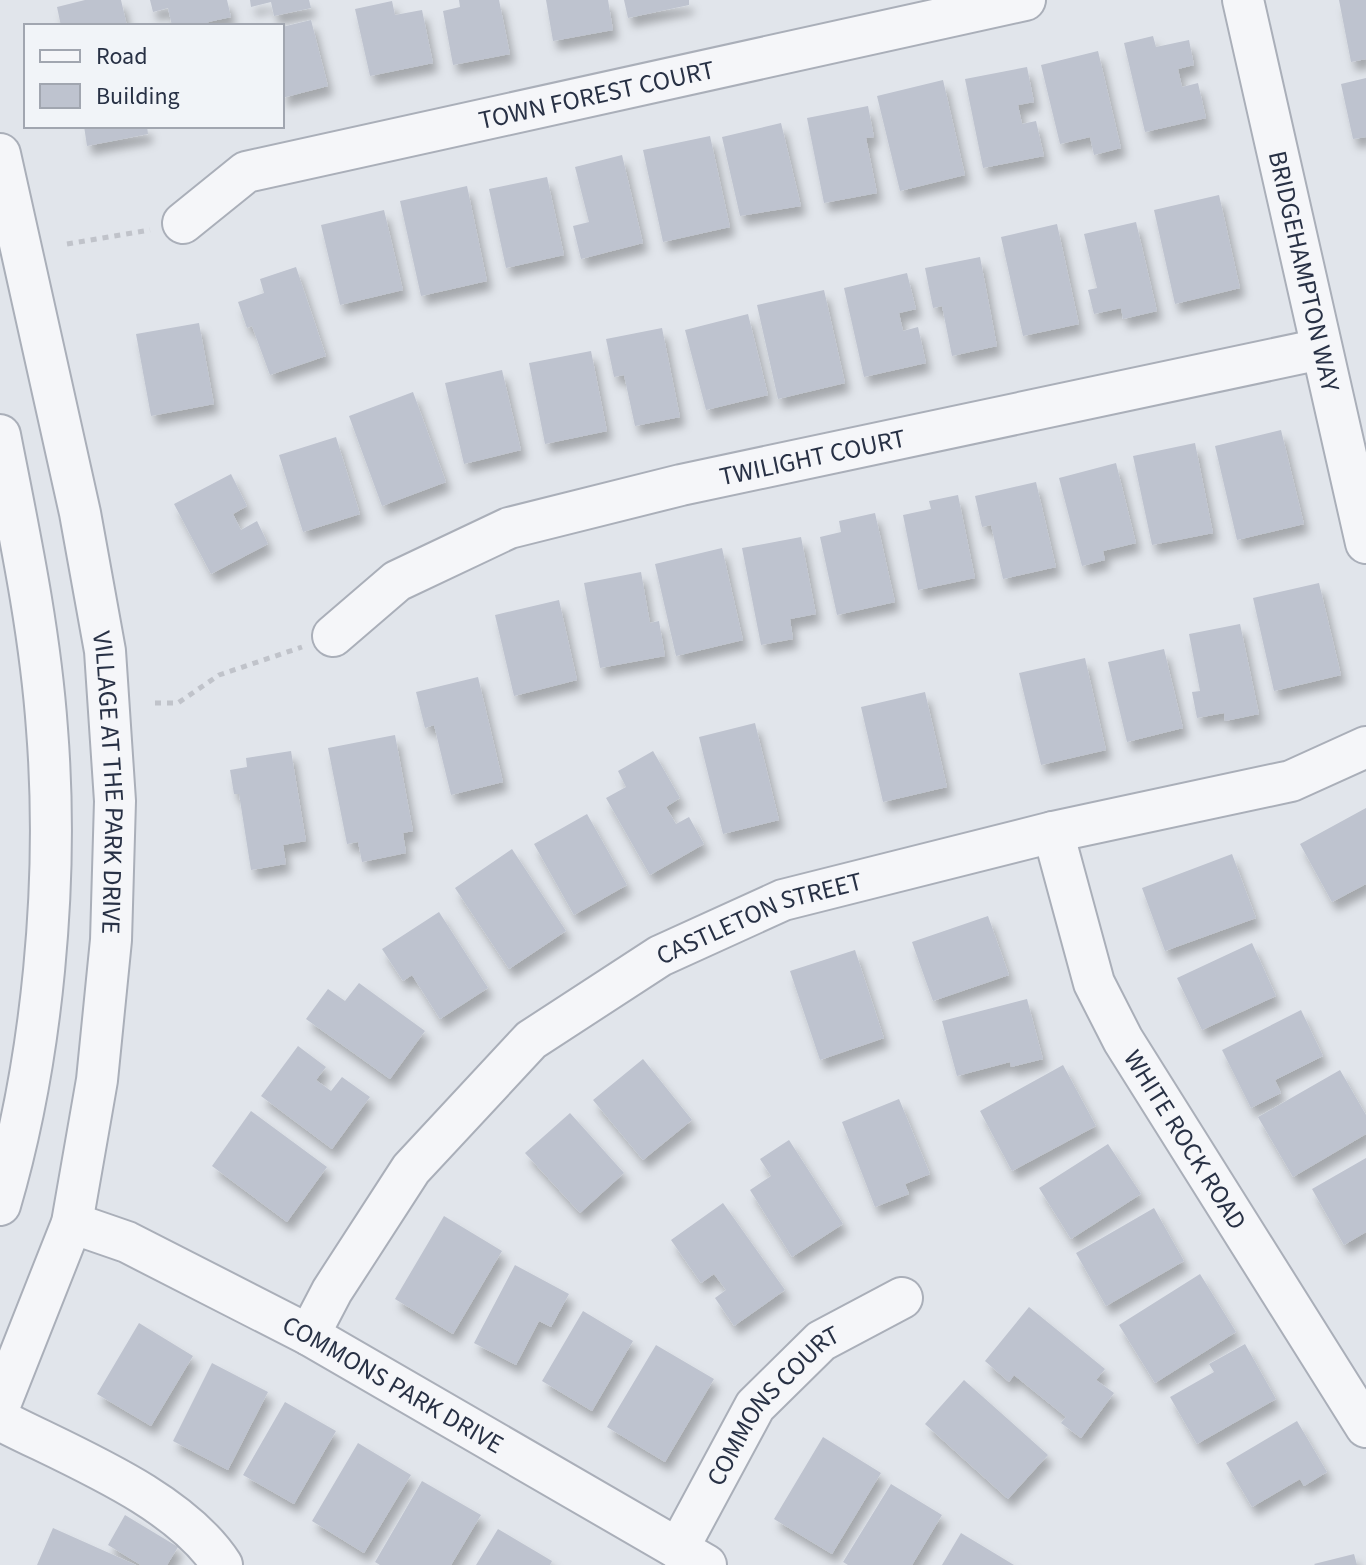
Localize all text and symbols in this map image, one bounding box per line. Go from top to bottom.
legend [24,24,284,128]
text: Road [96,39,148,74]
street label: TOWN FOREST COURT [475,51,718,139]
text: Building [96,79,180,114]
street label: BRIDGEHAMPTON WAY [1259,147,1349,396]
street label: TWILIGHT COURT [716,420,909,495]
street label: VILLAGE AT THE PARK DRIVE [83,628,133,935]
street label: CASTLETON STREET [650,863,866,974]
street label: WHITE ROCK ROAD [1115,1043,1256,1237]
street label: COMMONS PARK DRIVE [276,1306,510,1463]
street label: COMMONS COURT [697,1316,846,1492]

